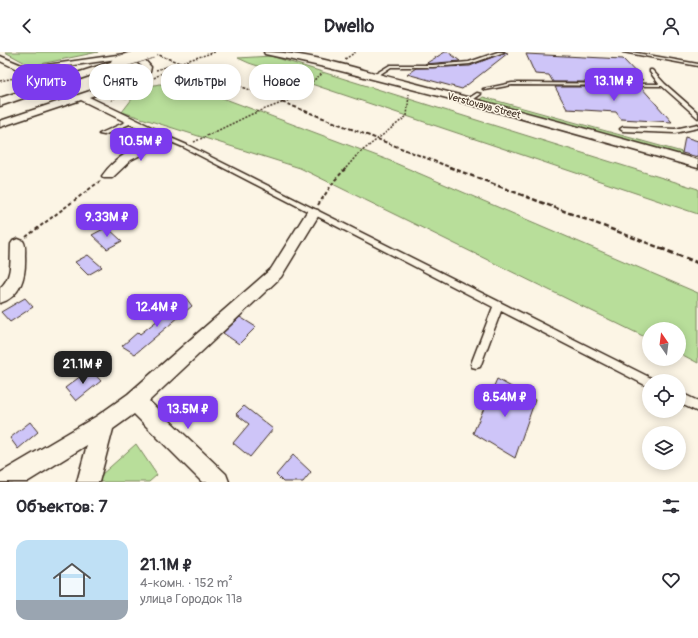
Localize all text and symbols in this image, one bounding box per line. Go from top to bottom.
icon: back [16,15,38,37]
text: Dwello [324,15,374,38]
icon: person [660,15,682,37]
chip: Купить [12,64,81,100]
chip: Снять [89,64,153,100]
chip: Фильтры [161,64,241,100]
chip: Новое [249,64,314,100]
pin: 13.1M ₽ [577,68,651,102]
text: 13.1M ₽ [594,73,634,89]
street label: Verstovaya Street [446,90,523,122]
pin: 10.5M ₽ [104,128,178,162]
text: 10.5M ₽ [119,133,163,149]
pin: 9.33M ₽ [70,204,144,238]
text: 9.33M ₽ [85,209,129,225]
pin: 12.4M ₽ [120,294,194,328]
text: 12.4M ₽ [136,299,178,315]
north arrow [642,322,686,366]
map controls [642,322,686,470]
pin: 21.1M ₽ [46,351,120,385]
text: 21.1M ₽ [63,356,103,372]
button: locate [642,374,686,418]
pin: 8.54M ₽ [468,384,542,418]
text: 8.54M ₽ [483,389,527,405]
pin: 13.5M ₽ [151,396,225,430]
text: 13.5M ₽ [167,401,209,417]
button: layers [642,426,686,470]
icon: filters [660,495,682,517]
text: Объектов: 7 [16,496,107,517]
text: 21.1M ₽ [140,554,193,575]
icon: home [48,556,96,604]
icon: heart [660,569,682,591]
text: 4-комн. · 152 m² [140,575,233,591]
text: улица Городок 11а [140,591,242,607]

